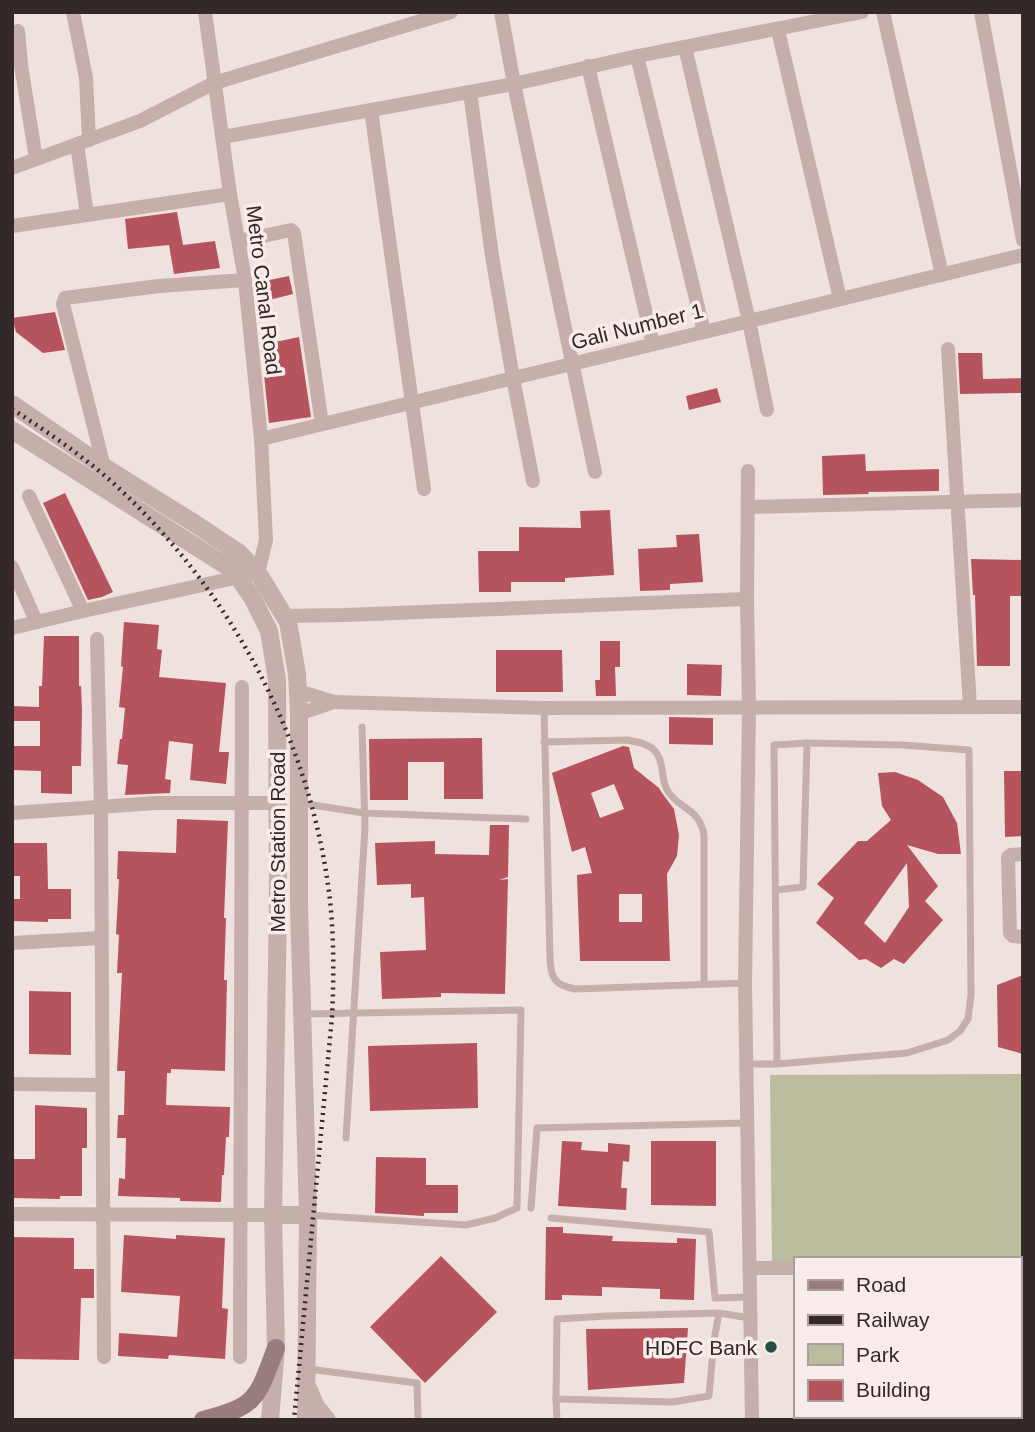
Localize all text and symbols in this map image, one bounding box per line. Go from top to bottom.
street label: Metro Canal Road [242,204,286,376]
street label: Gali Number 1 [569,298,705,354]
street label: Metro Station Road [266,752,289,932]
legend [794,1257,1021,1418]
text: Road [856,1273,906,1296]
text: Railway [856,1308,930,1331]
place label: HDFC Bank [645,1336,757,1359]
marker: HDFC Bank [763,1339,779,1355]
text: Park [856,1343,900,1366]
text: Building [856,1378,931,1401]

